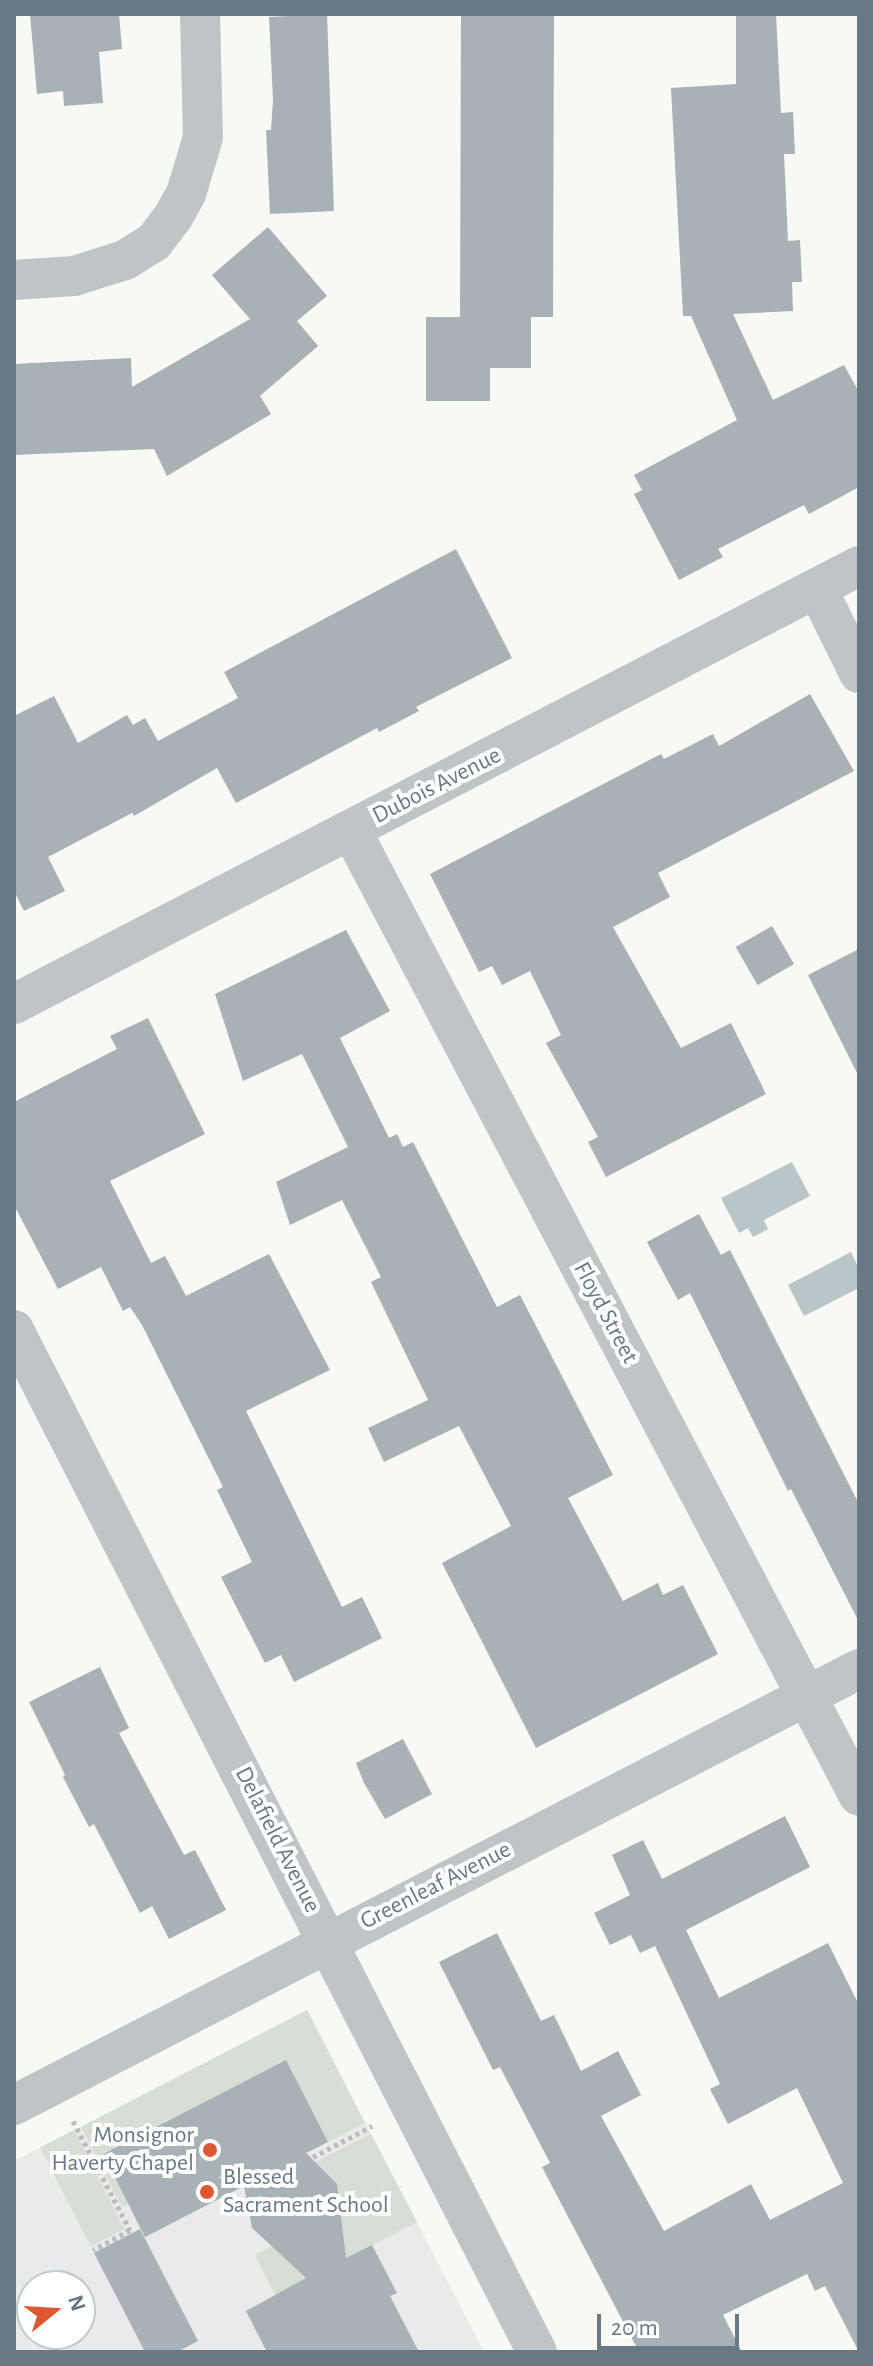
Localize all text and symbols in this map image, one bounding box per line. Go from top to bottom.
street label: Dubois Avenue [368,741,506,831]
street label: Floyd Street [566,1257,644,1369]
street label: Delafield Avenue [228,1762,326,1918]
street label: Greenleaf Avenue [356,1836,516,1936]
place label: Monsignor Haverty Chapel [52,2122,194,2178]
marker: Monsignor Haverty Chapel [201,2141,219,2159]
place label: Blessed Sacrament School [223,2164,389,2220]
marker: Blessed Sacrament School [198,2183,216,2201]
north arrow [16,2270,96,2350]
text: N [64,2293,90,2314]
scale bar [601,2298,743,2348]
text: 20 m [611,2316,658,2340]

